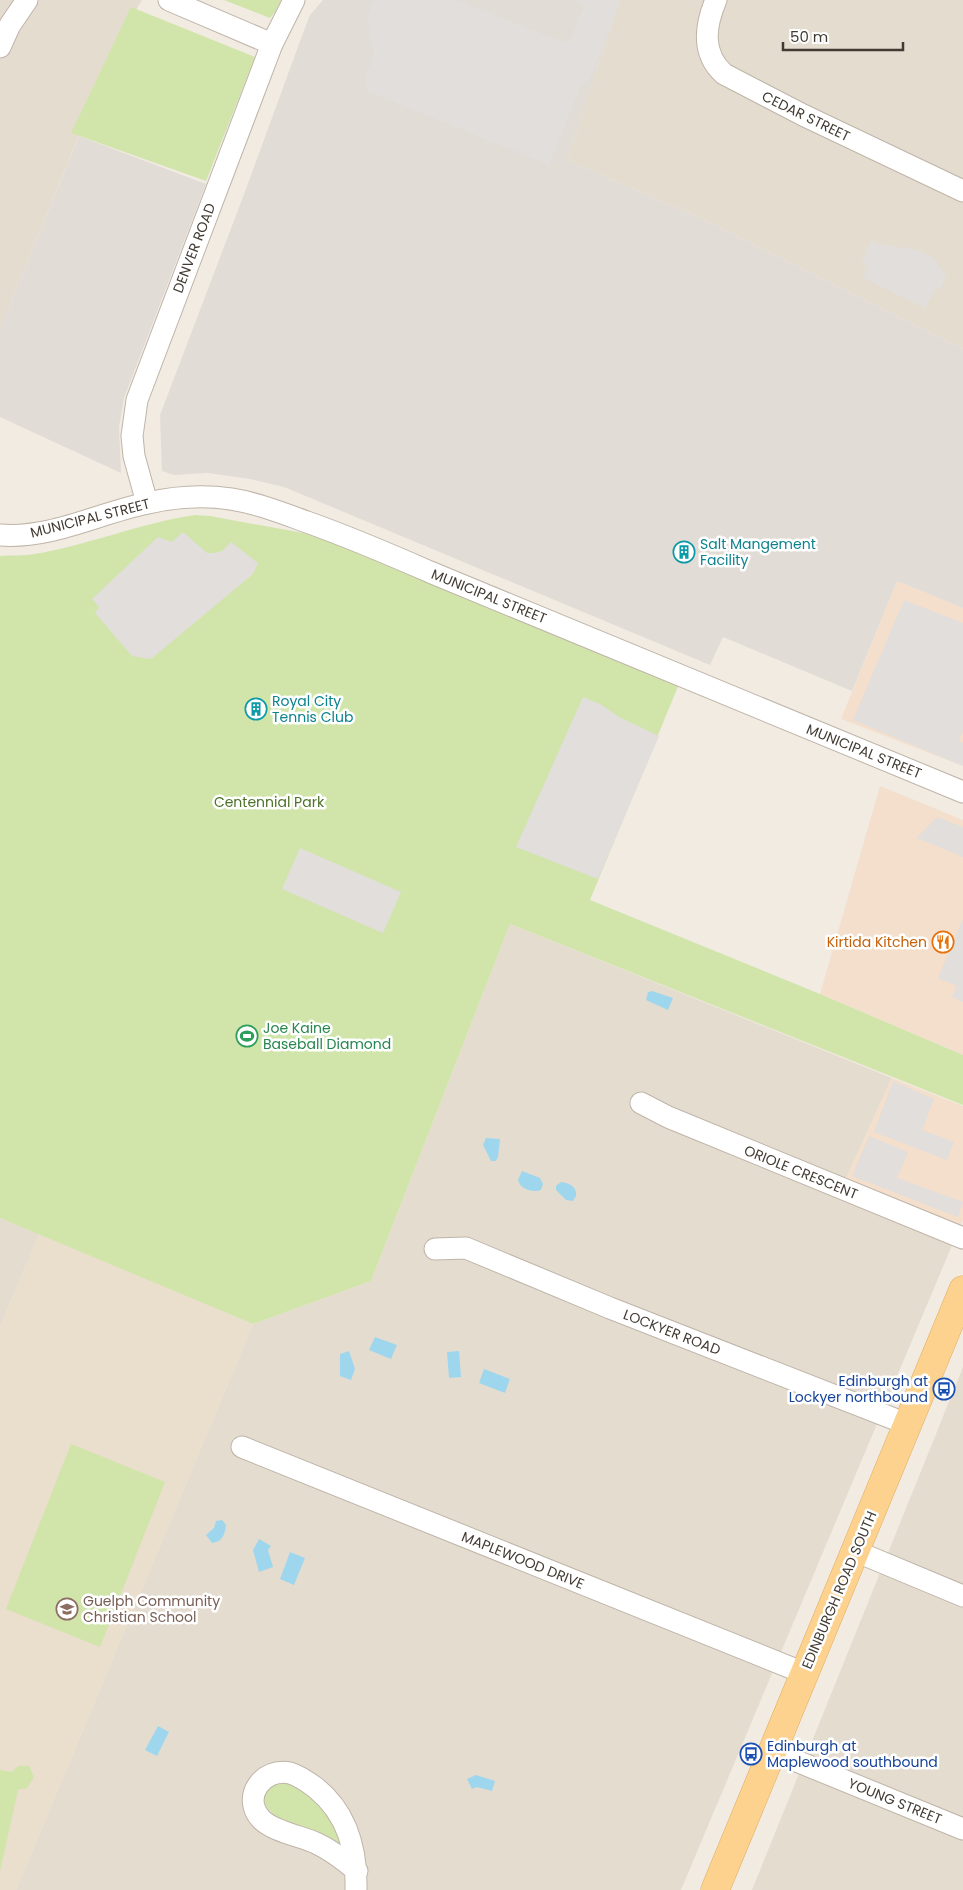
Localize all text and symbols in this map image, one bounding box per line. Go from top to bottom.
scale bar [783,20,903,52]
text: 50 m [790,26,828,47]
street label: CEDAR STREET [759,86,854,146]
street label: DENVER ROAD [168,200,220,296]
street label: MUNICIPAL STREET [28,493,152,543]
place label: Salt Mangement Facility [700,534,816,570]
building icon: Salt Mangement Facility [672,540,696,564]
street label: MUNICIPAL STREET [428,564,550,628]
place label: Royal City Tennis Club [272,691,353,727]
building icon: Royal City Tennis Club [244,697,268,721]
street label: MUNICIPAL STREET [803,719,925,783]
park label: Centennial Park [214,792,325,812]
restaurant icon: Kirtida Kitchen [931,930,955,954]
place label: Kirtida Kitchen [827,932,927,952]
place label: Joe Kaine Baseball Diamond [263,1018,391,1054]
sports icon: Joe Kaine Baseball Diamond [235,1024,259,1048]
street label: ORIOLE CRESCENT [741,1140,861,1204]
street label: LOCKYER ROAD [620,1304,724,1360]
place label: Edinburgh at Lockyer northbound [789,1371,928,1407]
bus stop icon: Edinburgh at Lockyer northbound [932,1377,956,1401]
street label: EDINBURGH ROAD SOUTH [797,1508,881,1672]
street label: MAPLEWOOD DRIVE [459,1526,587,1594]
place label: Guelph Community Christian School [83,1591,220,1627]
school or university icon: Guelph Community Christian School [55,1597,79,1621]
place label: Edinburgh at Maplewood southbound [767,1736,938,1772]
bus stop icon: Edinburgh at Maplewood southbound [739,1742,763,1766]
street label: YOUNG STREET [845,1773,945,1829]

